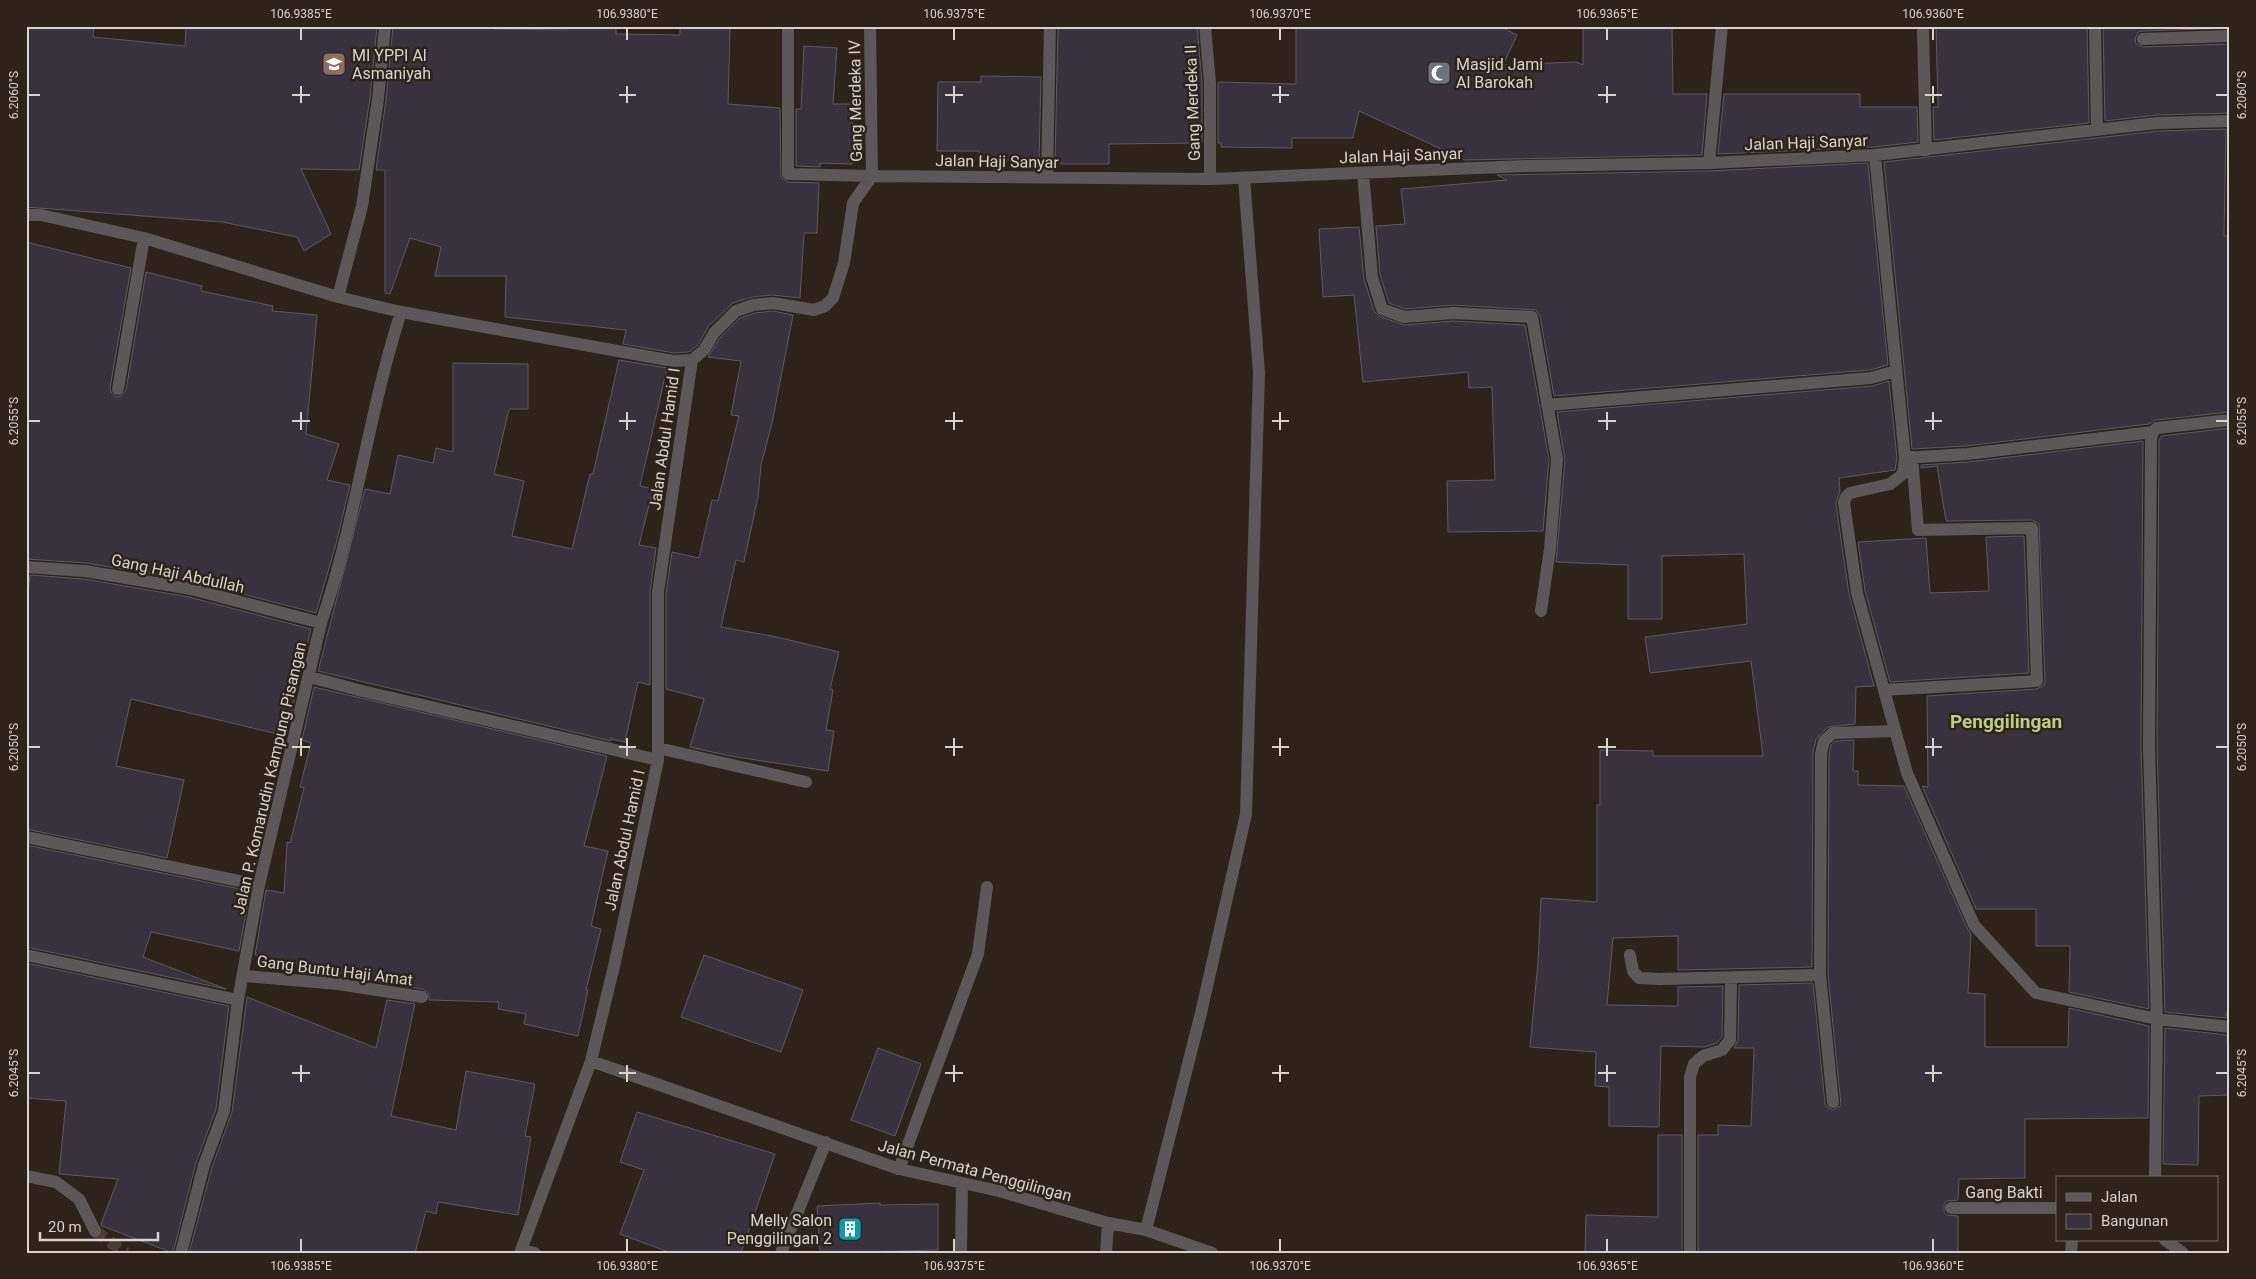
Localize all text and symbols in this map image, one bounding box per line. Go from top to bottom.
text: 106.9385°E [270,7,332,21]
text: 106.9380°E [596,7,658,21]
text: 106.9375°E [923,7,985,21]
text: 106.9370°E [1249,7,1311,21]
text: 106.9365°E [1576,7,1638,21]
text: 106.9360°E [1902,7,1964,21]
street label: Gang Merdeka IV [845,40,866,162]
street label: Gang Merdeka II [1181,45,1204,161]
place label: MI YPPI Al Asmaniyah [352,46,431,83]
school or university icon: MI YPPI Al Asmaniyah [321,51,347,77]
place label: Masjid Jami Al Barokah [1456,55,1543,92]
mosque icon: Masjid Jami Al Barokah [1426,60,1452,86]
text: 6.2060°S [7,71,21,119]
text: 6.2060°S [2235,71,2249,119]
street label: Jalan Haji Sanyar [1744,131,1869,154]
street label: Jalan Haji Sanyar [1339,144,1464,167]
street label: Jalan Haji Sanyar [935,151,1059,172]
street label: Jalan Abdul Hamid I [645,367,684,511]
text: 6.2055°S [7,397,21,445]
text: 6.2055°S [2235,397,2249,445]
street label: Gang Haji Abdullah [110,550,246,597]
street label: Jalan P. Komarudin Kampung Pisangan [229,640,310,916]
district label: Penggilingan [1950,710,2062,733]
text: 6.2050°S [7,723,21,771]
text: 6.2050°S [2235,723,2249,771]
street label: Jalan Abdul Hamid I [600,768,649,912]
street label: Gang Buntu Haji Amat [256,951,414,990]
text: 6.2045°S [7,1049,21,1097]
text: 6.2045°S [2235,1049,2249,1097]
street label: Jalan Permata Penggilingan [876,1135,1074,1206]
legend [2056,1176,2218,1242]
street label: Gang Bakti [1965,1183,2043,1202]
text: Jalan [2101,1188,2138,1206]
scale bar [40,1209,158,1241]
place label: Melly Salon Penggilingan 2 [727,1211,832,1248]
text: Bangunan [2101,1212,2168,1230]
building icon: Melly Salon Penggilingan 2 [837,1216,863,1242]
text: 20 m [48,1218,82,1236]
text: 106.9385°E [270,1259,332,1273]
text: 106.9380°E [596,1259,658,1273]
text: 106.9375°E [923,1259,985,1273]
text: 106.9370°E [1249,1259,1311,1273]
text: 106.9365°E [1576,1259,1638,1273]
text: 106.9360°E [1902,1259,1964,1273]

